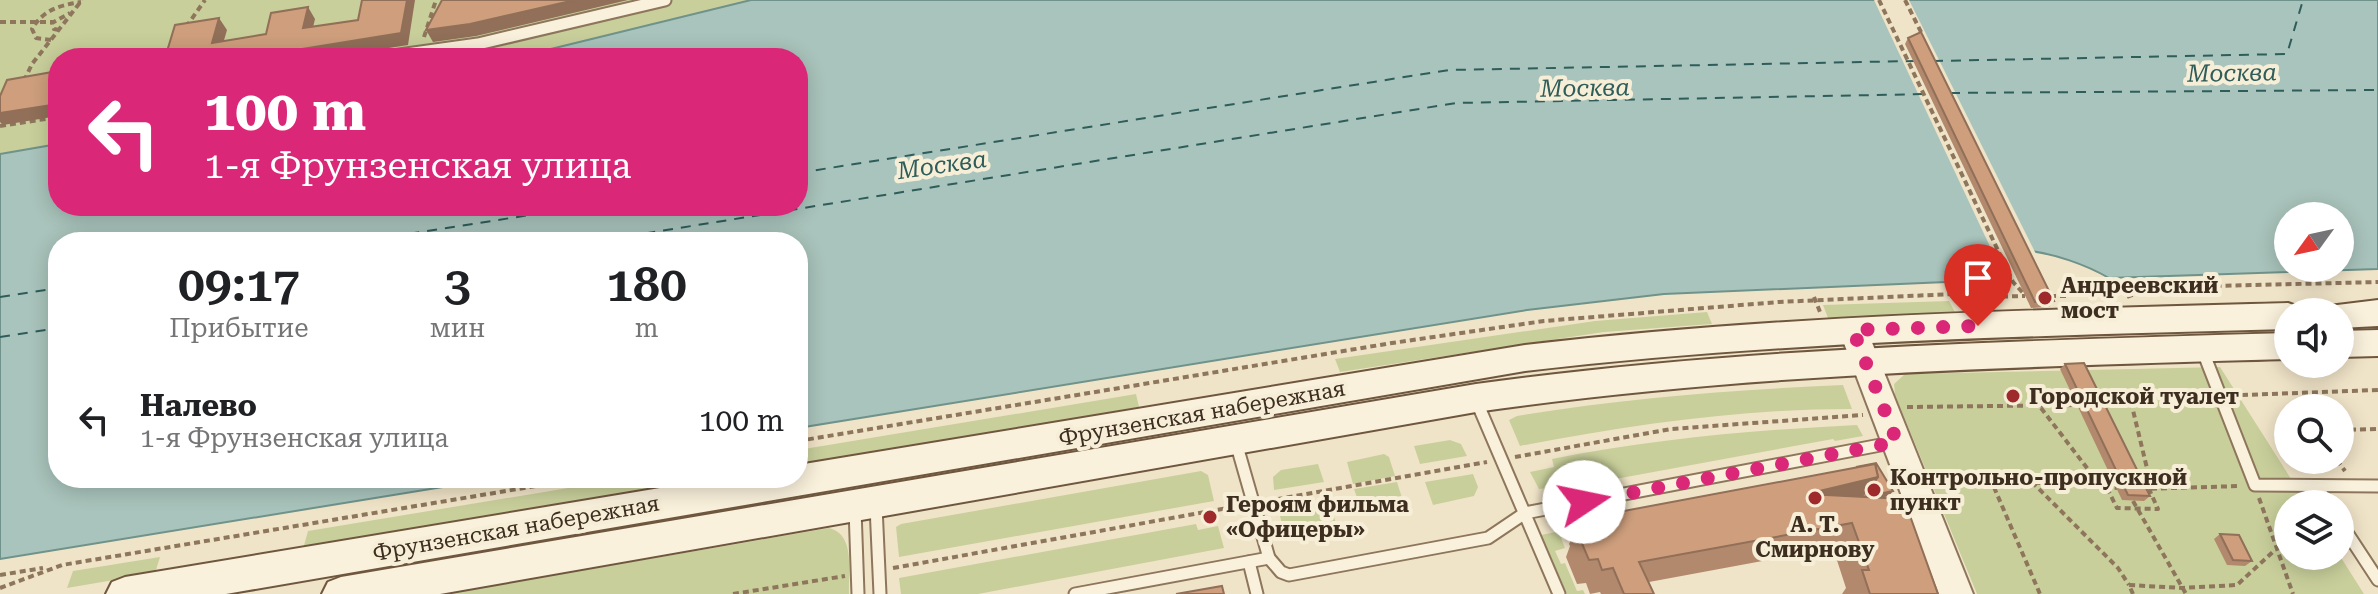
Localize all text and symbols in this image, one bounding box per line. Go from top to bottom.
water label: Москва [2186,58,2277,88]
water label: Москва [1539,73,1630,103]
text: 100 m [204,78,366,144]
icon: left [72,80,176,184]
text: 1-я Фрунзенская улица [204,145,631,187]
water label: Москва [895,145,988,185]
north arrow [2274,202,2354,282]
map controls [2274,202,2354,570]
pin [1944,244,2012,326]
icon: arrive [1956,256,2000,300]
text: 09:17 [178,257,300,313]
text: 3 [444,257,471,313]
text: 180 [606,257,687,313]
place label: Андреевский мост [2061,273,2218,323]
marker: Андреевский мост [2036,289,2054,307]
button: sound [2274,298,2354,378]
text: Прибытие [169,313,309,343]
text: мин [430,313,485,343]
text: m [635,313,658,343]
street label: Фрунзенская набережная [1057,375,1347,451]
place label: Городской туалет [2029,384,2239,409]
marker: Городской туалет [2004,387,2022,405]
text: Налево [140,388,257,423]
button: search [2274,394,2354,474]
icon: left [72,398,116,442]
text: 100 m [699,403,784,438]
text: 1-я Фрунзенская улица [140,423,449,453]
position arrow [1542,460,1626,544]
place label: Контрольно-пропускной пункт [1890,465,2187,515]
marker: Контрольно-пропускной пункт [1865,481,1883,499]
marker: А. Т. Смирнову [1806,489,1824,507]
street label: Фрунзенская набережная [371,490,661,566]
button: layers [2274,490,2354,570]
place label: Героям фильма «Офицеры» [1226,492,1409,542]
marker: Героям фильма «Офицеры» [1201,508,1219,526]
place label: А. Т. Смирнову [1755,512,1875,562]

